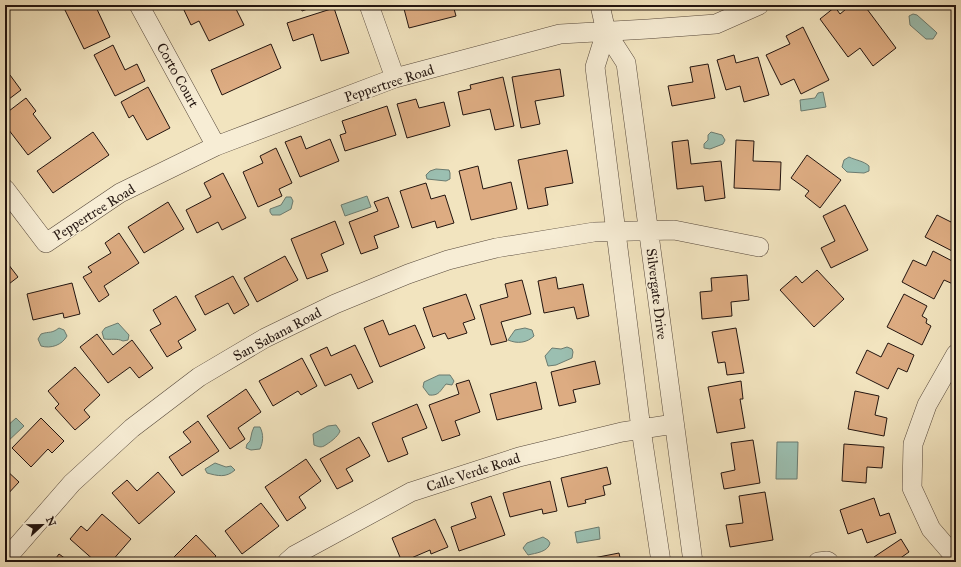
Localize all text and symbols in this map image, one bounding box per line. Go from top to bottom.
street label: Corto Court [153,40,202,111]
street label: Peppertree Road [342,61,436,106]
street label: Peppertree Road [50,181,138,244]
street label: Silvergate Drive [642,247,671,341]
street label: San Sabana Road [230,304,324,365]
street label: Calle Verde Road [424,449,522,496]
north arrow [22,505,62,545]
text: N [43,515,59,529]

